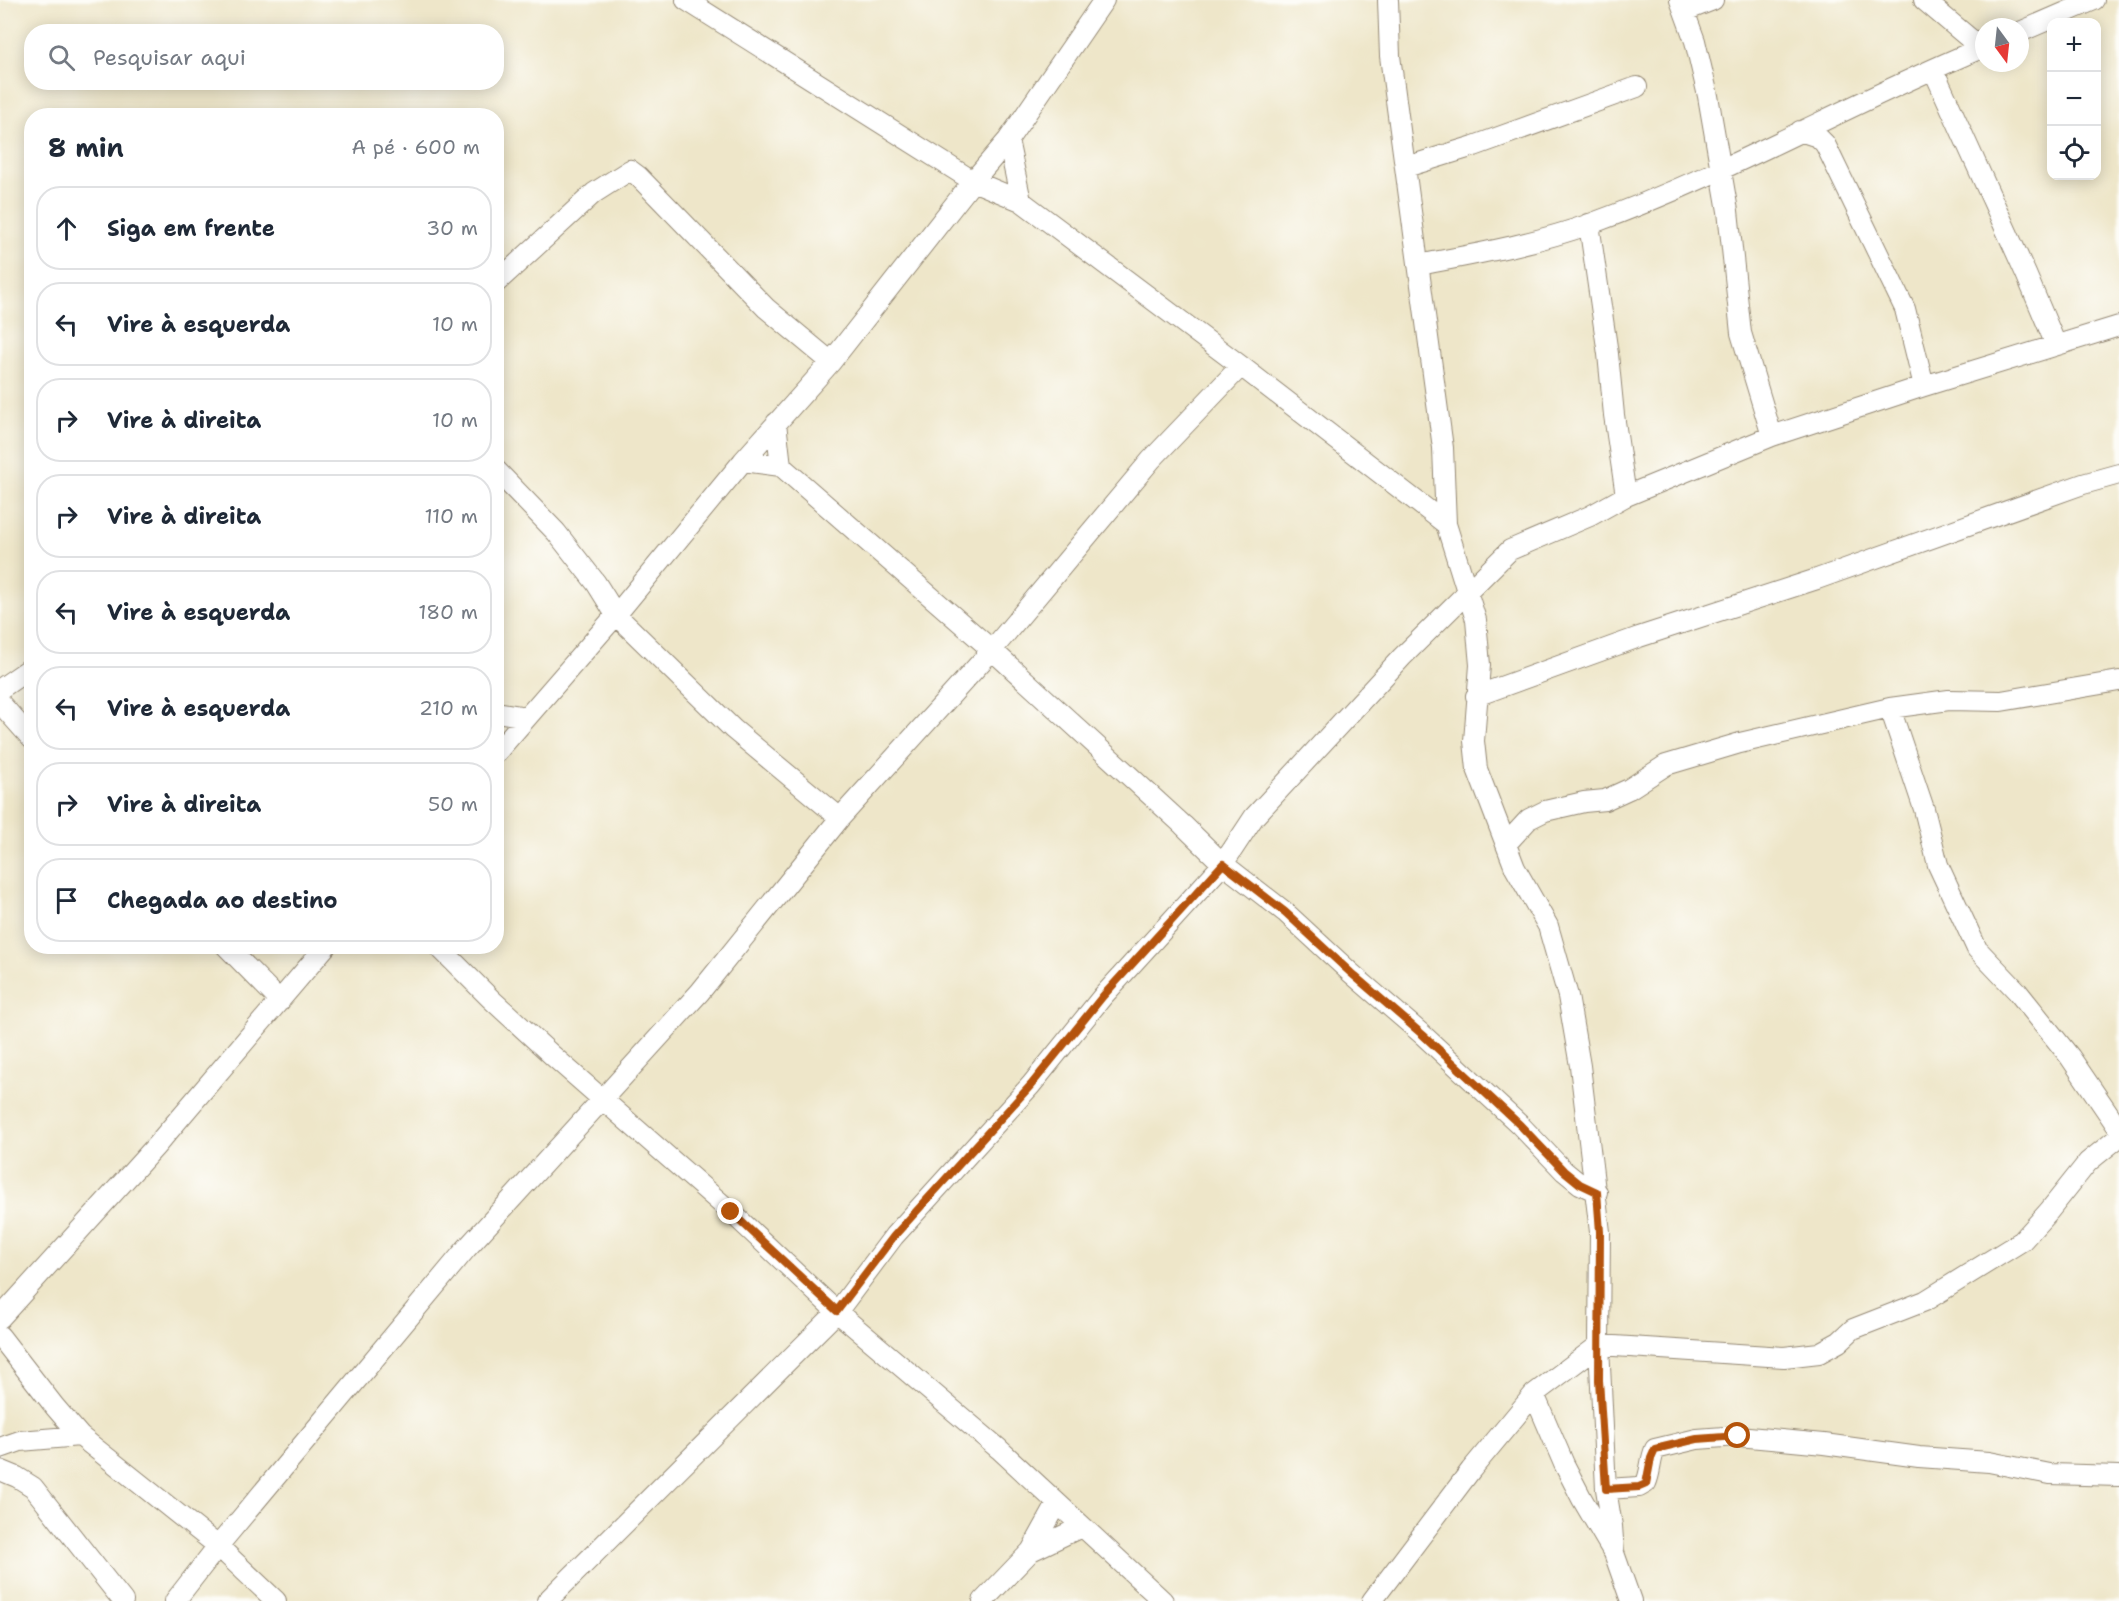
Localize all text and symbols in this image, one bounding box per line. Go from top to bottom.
north arrow [1975,18,2029,72]
map controls [2047,18,2101,180]
button: + [2047,18,2101,72]
search box [24,24,504,90]
icon: search [45,41,78,74]
text: Pesquisar aqui [93,43,246,72]
button: − [2047,72,2101,126]
button: locate [2047,126,2101,180]
text: 8 min [48,130,124,165]
text: A pé · 600 m [351,134,480,160]
icon: ahead [50,212,83,245]
text: Siga em frente [107,214,275,243]
text: 30 m [426,215,478,241]
icon: left [50,308,83,341]
text: Vire à esquerda [107,310,290,339]
text: 10 m [432,311,478,337]
icon: right [50,404,83,437]
text: Vire à direita [107,406,261,435]
text: 10 m [432,407,478,433]
icon: right [50,500,83,533]
text: Vire à direita [107,502,261,531]
text: 110 m [424,503,478,529]
icon: left [50,596,83,629]
text: Vire à esquerda [107,598,290,627]
text: 180 m [418,599,478,625]
icon: left [50,692,83,725]
text: Vire à esquerda [107,694,290,723]
text: 210 m [419,695,478,721]
icon: right [50,788,83,821]
text: Vire à direita [107,790,261,819]
text: 50 m [428,791,478,817]
icon: arrive [50,884,83,917]
text: Chegada ao destino [107,886,338,915]
route end [717,1198,743,1224]
route start [1724,1422,1750,1448]

